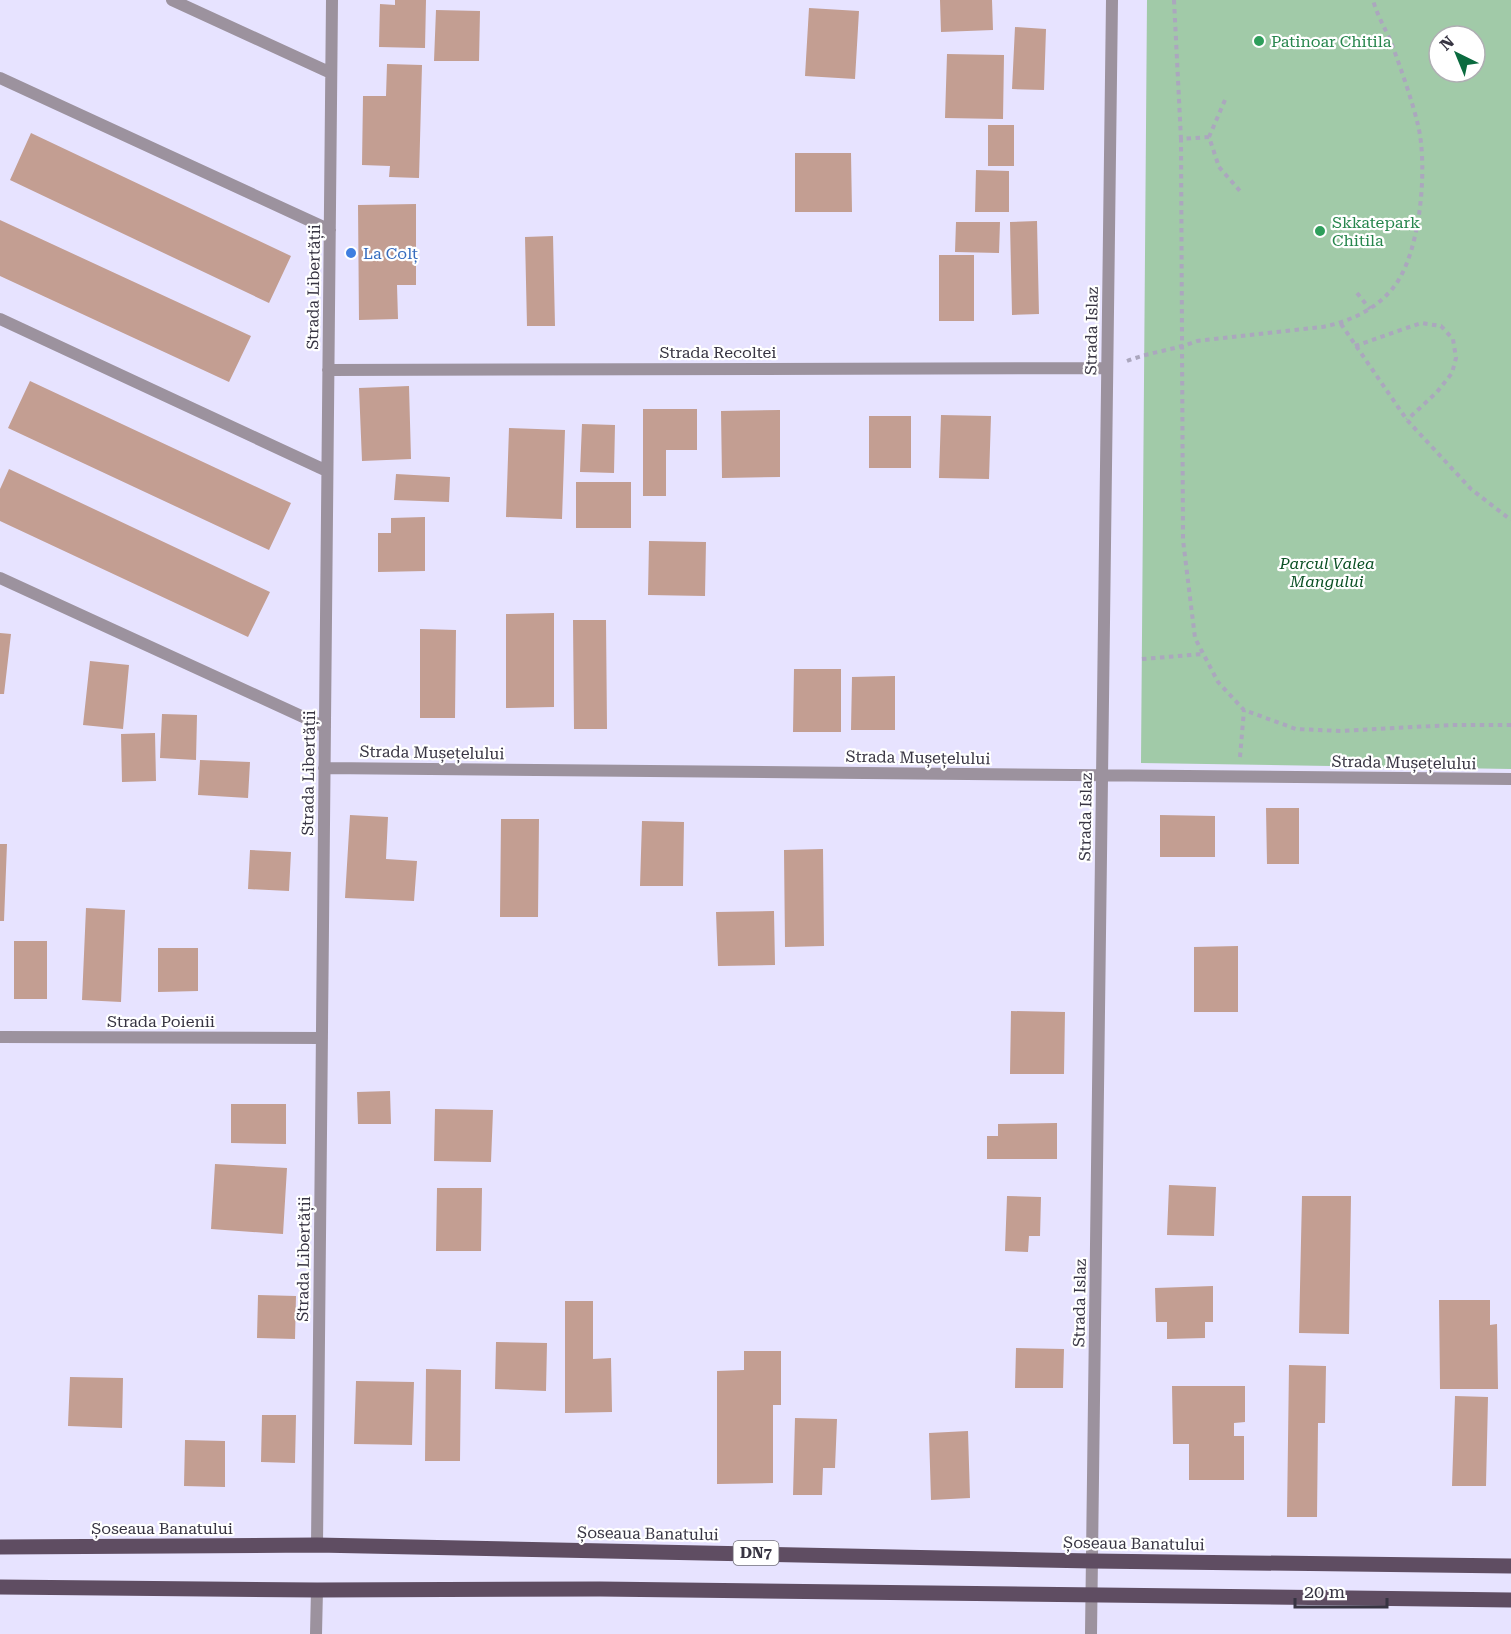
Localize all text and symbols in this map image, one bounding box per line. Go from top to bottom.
north arrow [1427,24,1487,84]
place label: Patinoar Chitila [1271,32,1392,51]
text: N [1436,32,1458,55]
marker: Patinoar Chitila [1252,34,1266,48]
place label: Skkatepark Chitila [1332,213,1420,250]
street label: Strada Libertății [303,224,325,350]
marker: Skkatepark Chitila [1313,224,1327,238]
place label: La Colț [363,244,418,264]
marker: La Colț [344,246,358,260]
street label: Strada Islaz [1081,286,1102,375]
street label: Strada Recoltei [660,343,776,362]
park label: Parcul Valea Mangului [1278,554,1375,591]
street label: Strada Libertății [298,710,320,836]
street label: Strada Mușețelului [359,742,505,764]
street label: Strada Mușețelului [845,747,991,769]
street label: Strada Mușețelului [1331,752,1477,774]
street label: Strada Islaz [1075,772,1096,861]
street label: Strada Poienii [107,1012,215,1031]
street label: Strada Libertății [293,1196,315,1322]
street label: Strada Islaz [1069,1258,1090,1347]
street label: Șoseaua Banatului [91,1519,233,1539]
street label: Șoseaua Banatului [577,1523,719,1545]
street label: Șoseaua Banatului [1063,1533,1205,1555]
road number: DN7 [734,1541,778,1565]
scale bar [1295,1571,1386,1609]
text: 20 m [1304,1581,1345,1602]

